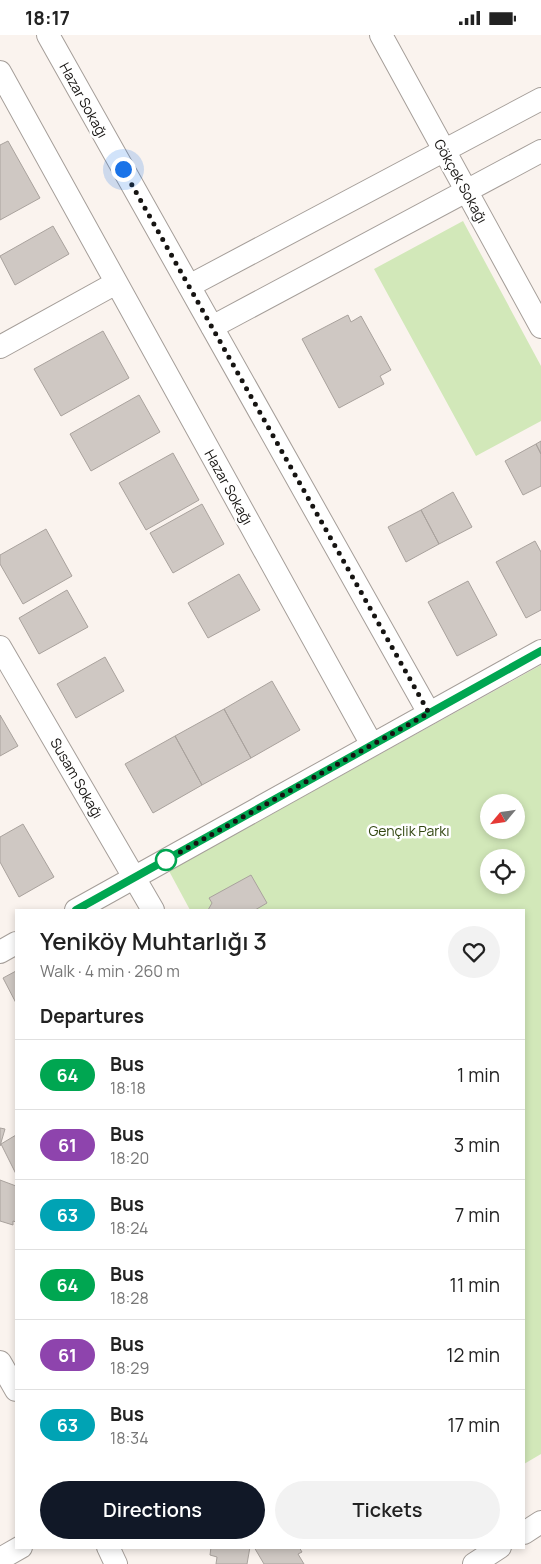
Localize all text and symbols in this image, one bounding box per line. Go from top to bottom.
text: 18:17 [25,5,70,31]
street label: Hazar Sokağı [56,59,112,141]
street label: Gökçek Sokağı [430,135,492,227]
your location [111,157,136,182]
street label: Hazar Sokağı [201,446,257,528]
street label: Susam Sokağı [46,734,108,822]
north arrow [480,794,525,839]
map controls [480,794,525,894]
park label: Gençlik Parkı [368,821,450,840]
unlabelled marker [155,849,177,871]
button: locate [480,849,525,894]
text: Yeniköy Muhtarlığı 3 [40,924,267,957]
button: heart [448,926,500,978]
text: Walk · 4 min · 260 m [40,960,180,982]
text: Departures [40,1003,144,1029]
text: Bus [110,1051,144,1077]
text: 1 min [457,1062,500,1088]
text: 64 [56,1063,79,1087]
text: 18:18 [110,1077,146,1099]
text: Bus [110,1121,144,1147]
text: 3 min [454,1132,500,1158]
text: 61 [58,1133,77,1157]
text: 18:20 [110,1147,149,1169]
text: Bus [110,1191,144,1217]
text: 7 min [455,1202,500,1228]
text: 63 [57,1203,78,1227]
text: 18:24 [110,1217,149,1239]
text: Bus [110,1261,144,1287]
text: 11 min [450,1272,500,1298]
text: 64 [56,1273,79,1297]
text: 18:28 [110,1287,149,1309]
text: Bus [110,1331,144,1357]
text: 12 min [446,1342,500,1368]
text: 61 [58,1343,77,1367]
text: 18:29 [110,1357,149,1379]
text: Bus [110,1401,144,1427]
text: 17 min [447,1412,500,1438]
text: 63 [57,1413,78,1437]
text: 18:34 [110,1427,149,1449]
button: Directions [40,1481,265,1539]
button: Tickets [275,1481,500,1539]

